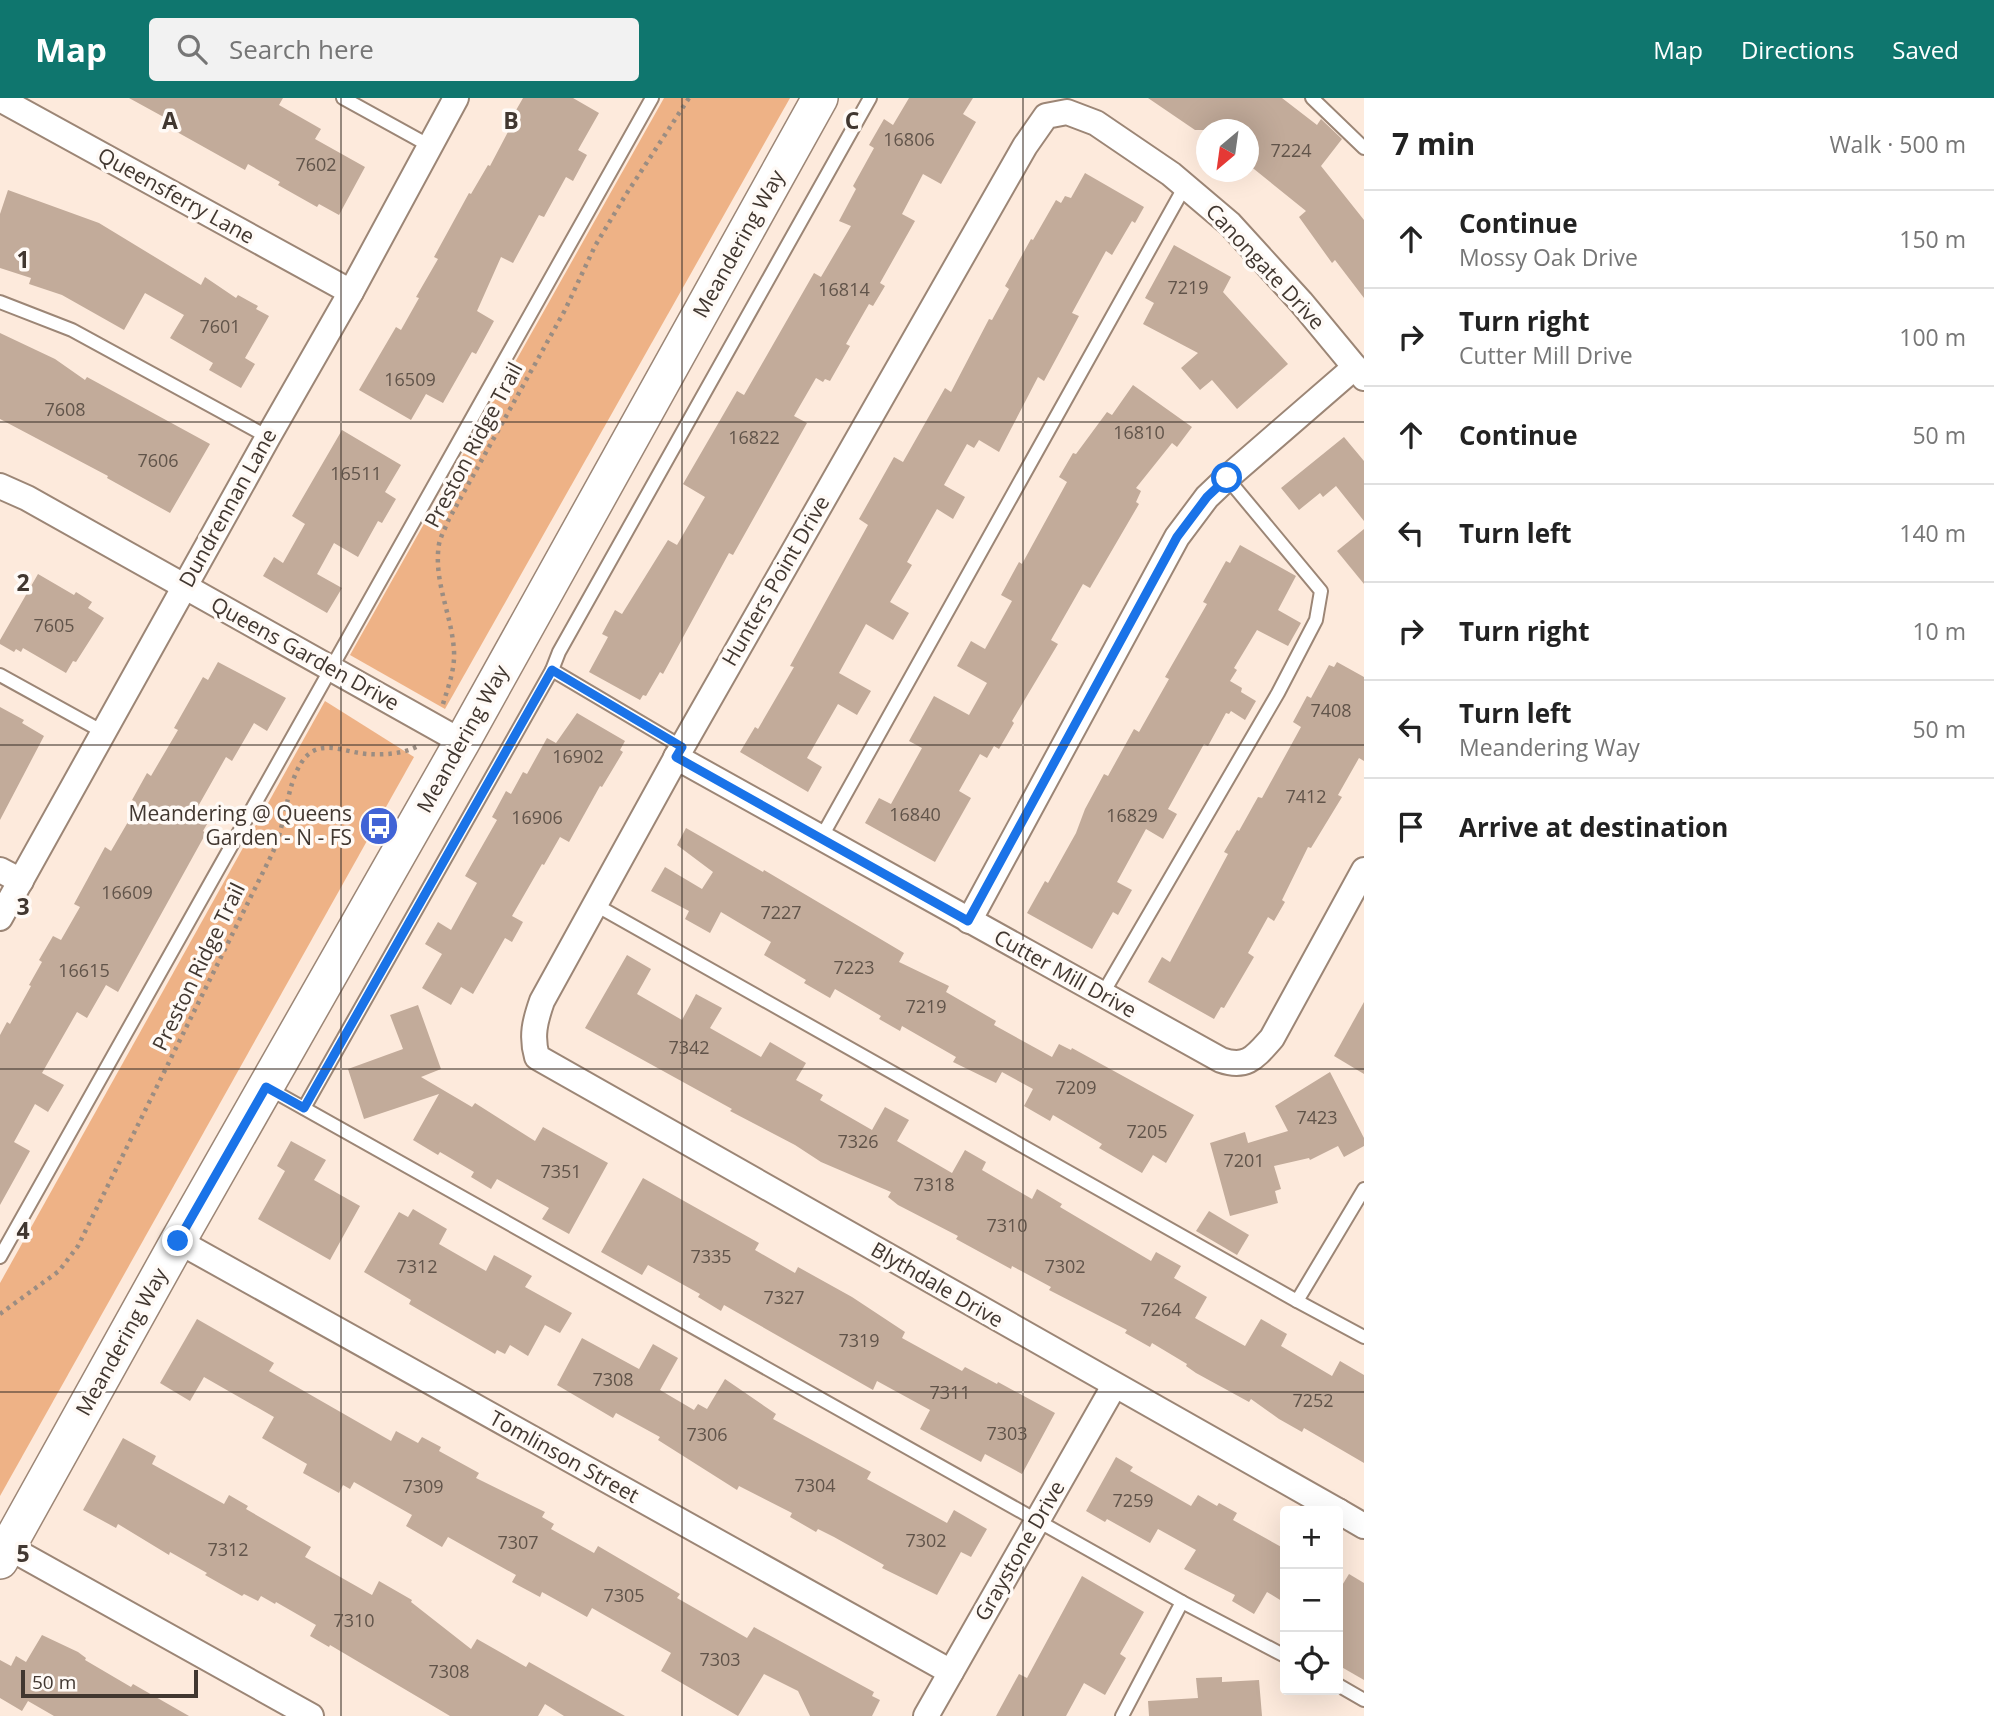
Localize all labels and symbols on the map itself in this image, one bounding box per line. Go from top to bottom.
text: A [162,104,178,136]
text: B [503,104,519,136]
text: C [845,104,859,136]
north arrow [1196,119,1259,182]
house number: 16806 [883,127,935,151]
house number: 7224 [1270,138,1312,162]
street label: Queensferry Lane [93,140,260,250]
house number: 7602 [295,152,337,176]
street label: Meandering Way [686,164,791,322]
street label: Canongate Drive [1200,197,1331,335]
text: 1 [16,243,30,275]
house number: 7219 [1167,275,1209,299]
house number: 16814 [818,277,870,301]
house number: 7601 [199,314,241,338]
street label: Preston Ridge Trail [418,357,529,532]
house number: 16509 [384,367,436,391]
house number: 7608 [44,397,86,421]
house number: 16810 [1113,420,1165,444]
street label: Dundrennan Lane [172,423,282,592]
house number: 16822 [728,425,780,449]
house number: 7606 [137,448,179,472]
house number: 16511 [330,461,382,485]
route start [1211,462,1242,493]
street label: Hunters Point Drive [715,490,835,671]
text: 2 [16,566,30,598]
street label: Queens Garden Drive [206,590,405,717]
house number: 7605 [33,613,75,637]
street label: Meandering Way [410,659,515,817]
house number: 7408 [1310,698,1352,722]
house number: 16902 [552,744,604,768]
house number: 7412 [1285,784,1327,808]
place label: Meandering @ Queens Garden - N - FS [129,799,352,851]
house number: 16840 [889,802,941,826]
house number: 16829 [1106,803,1158,827]
bus stop icon: Meandering @ Queens Garden - N - FS [358,805,400,847]
house number: 16906 [511,805,563,829]
street label: Preston Ridge Trail [145,878,251,1055]
house number: 16609 [101,880,153,904]
text: 3 [16,890,30,922]
house number: 7227 [760,900,802,924]
street label: Cutter Mill Drive [989,922,1142,1024]
house number: 7223 [833,955,875,979]
house number: 16615 [58,958,110,982]
house number: 7219 [905,994,947,1018]
house number: 7342 [668,1035,710,1059]
house number: 7209 [1055,1075,1097,1099]
house number: 7423 [1296,1105,1338,1129]
house number: 7205 [1126,1119,1168,1143]
house number: 7326 [837,1129,879,1153]
house number: 7201 [1223,1148,1265,1172]
house number: 7351 [540,1159,582,1183]
house number: 7318 [913,1172,955,1196]
house number: 7310 [986,1213,1028,1237]
text: 4 [16,1214,30,1246]
route end [162,1225,193,1256]
street label: Blythdale Drive [866,1235,1009,1333]
house number: 7335 [690,1244,732,1268]
house number: 7312 [396,1254,438,1278]
house number: 7302 [1044,1254,1086,1278]
street label: Meandering Way [69,1262,174,1420]
house number: 7327 [763,1285,805,1309]
house number: 7264 [1140,1297,1182,1321]
house number: 7319 [838,1328,880,1352]
house number: 7308 [592,1367,634,1391]
house number: 7311 [929,1380,971,1404]
house number: 7252 [1292,1388,1334,1412]
street label: Tomlinson Street [485,1403,644,1509]
house number: 7303 [986,1421,1028,1445]
house number: 7306 [686,1422,728,1446]
house number: 7304 [794,1473,836,1497]
house number: 7309 [402,1474,444,1498]
street label: Graystone Drive [968,1475,1071,1626]
house number: 7259 [1112,1488,1154,1512]
house number: 7302 [905,1528,947,1552]
house number: 7307 [497,1530,539,1554]
text: 5 [16,1537,30,1569]
house number: 7312 [207,1537,249,1561]
house number: 7305 [603,1583,645,1607]
house number: 7310 [333,1608,375,1632]
house number: 7303 [699,1647,741,1671]
house number: 7308 [428,1659,470,1683]
scale bar [21,1667,198,1699]

